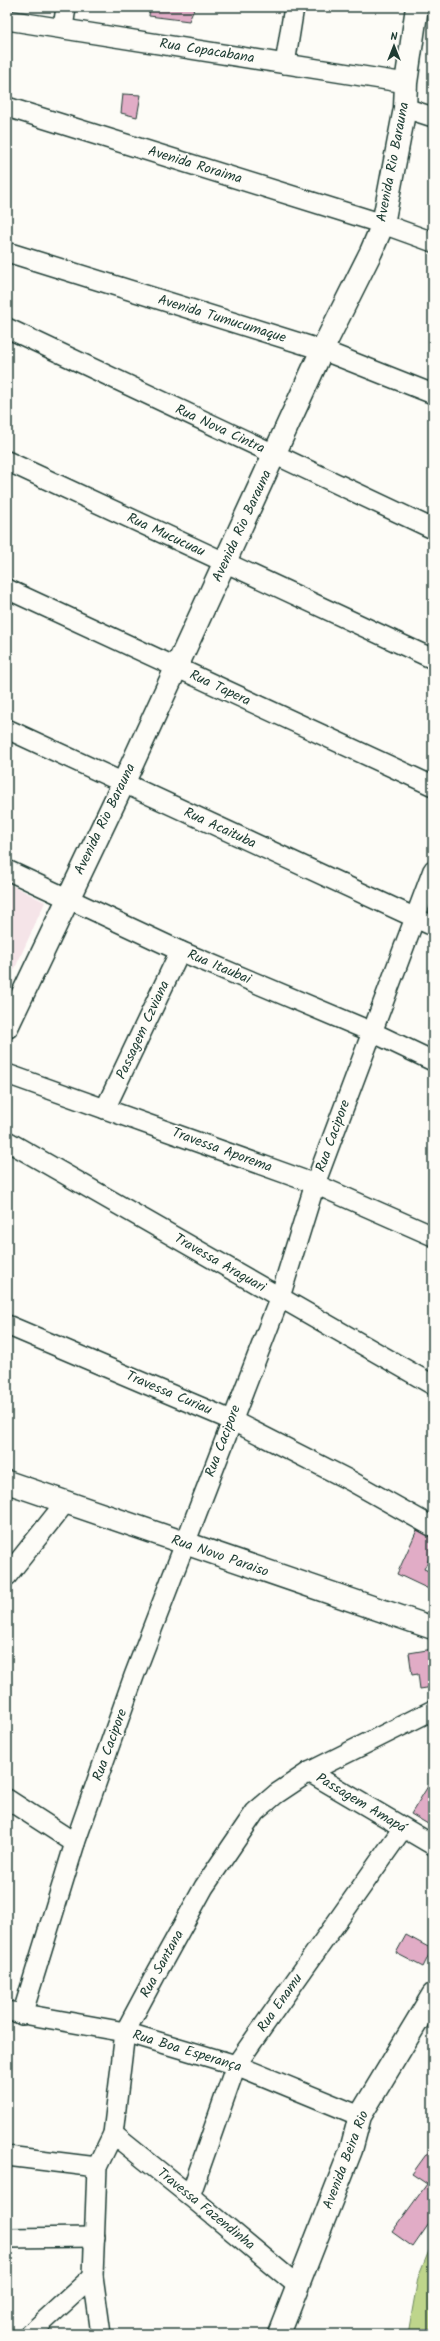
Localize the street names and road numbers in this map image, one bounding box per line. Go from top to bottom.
street label: Rua Copacabana [158,33,256,69]
street label: Avenida Rio Barauna [371,100,415,224]
street label: Avenida Roraima [145,140,245,190]
street label: Avenida Tumucumaque [155,289,290,349]
street label: Rua Nova Cintra [171,399,269,459]
street label: Avenida Rio Barauna [206,466,278,586]
street label: Rua Mucucuau [123,507,209,563]
street label: Rua Tapera [186,664,254,712]
street label: Avenida Rio Barauna [68,760,142,878]
street label: Rua Acaituba [180,802,260,854]
street label: Rua Itaubai [184,944,255,991]
street label: Passagem Czviana [110,977,176,1083]
street label: Rua Cacipore [310,1096,356,1175]
street label: Travessa Aporema [169,1122,275,1178]
street label: Travessa Araguari [170,1228,271,1299]
street label: Travessa Curiau [123,1365,216,1421]
street label: Rua Cacipore [199,1401,247,1480]
street label: Rua Novo Paraiso [168,1529,272,1583]
street label: Rua Cacipore [87,1705,133,1784]
street label: Passagem Amapá [312,1767,412,1839]
street label: Rua Santana [134,1926,190,2002]
street label: Rua Enamu [252,1969,308,2037]
street label: Rua Boa Esperança [130,2024,244,2078]
street label: Avenida Beira Rio [317,2108,375,2212]
street label: Travessa Fazendinha [152,2162,260,2256]

